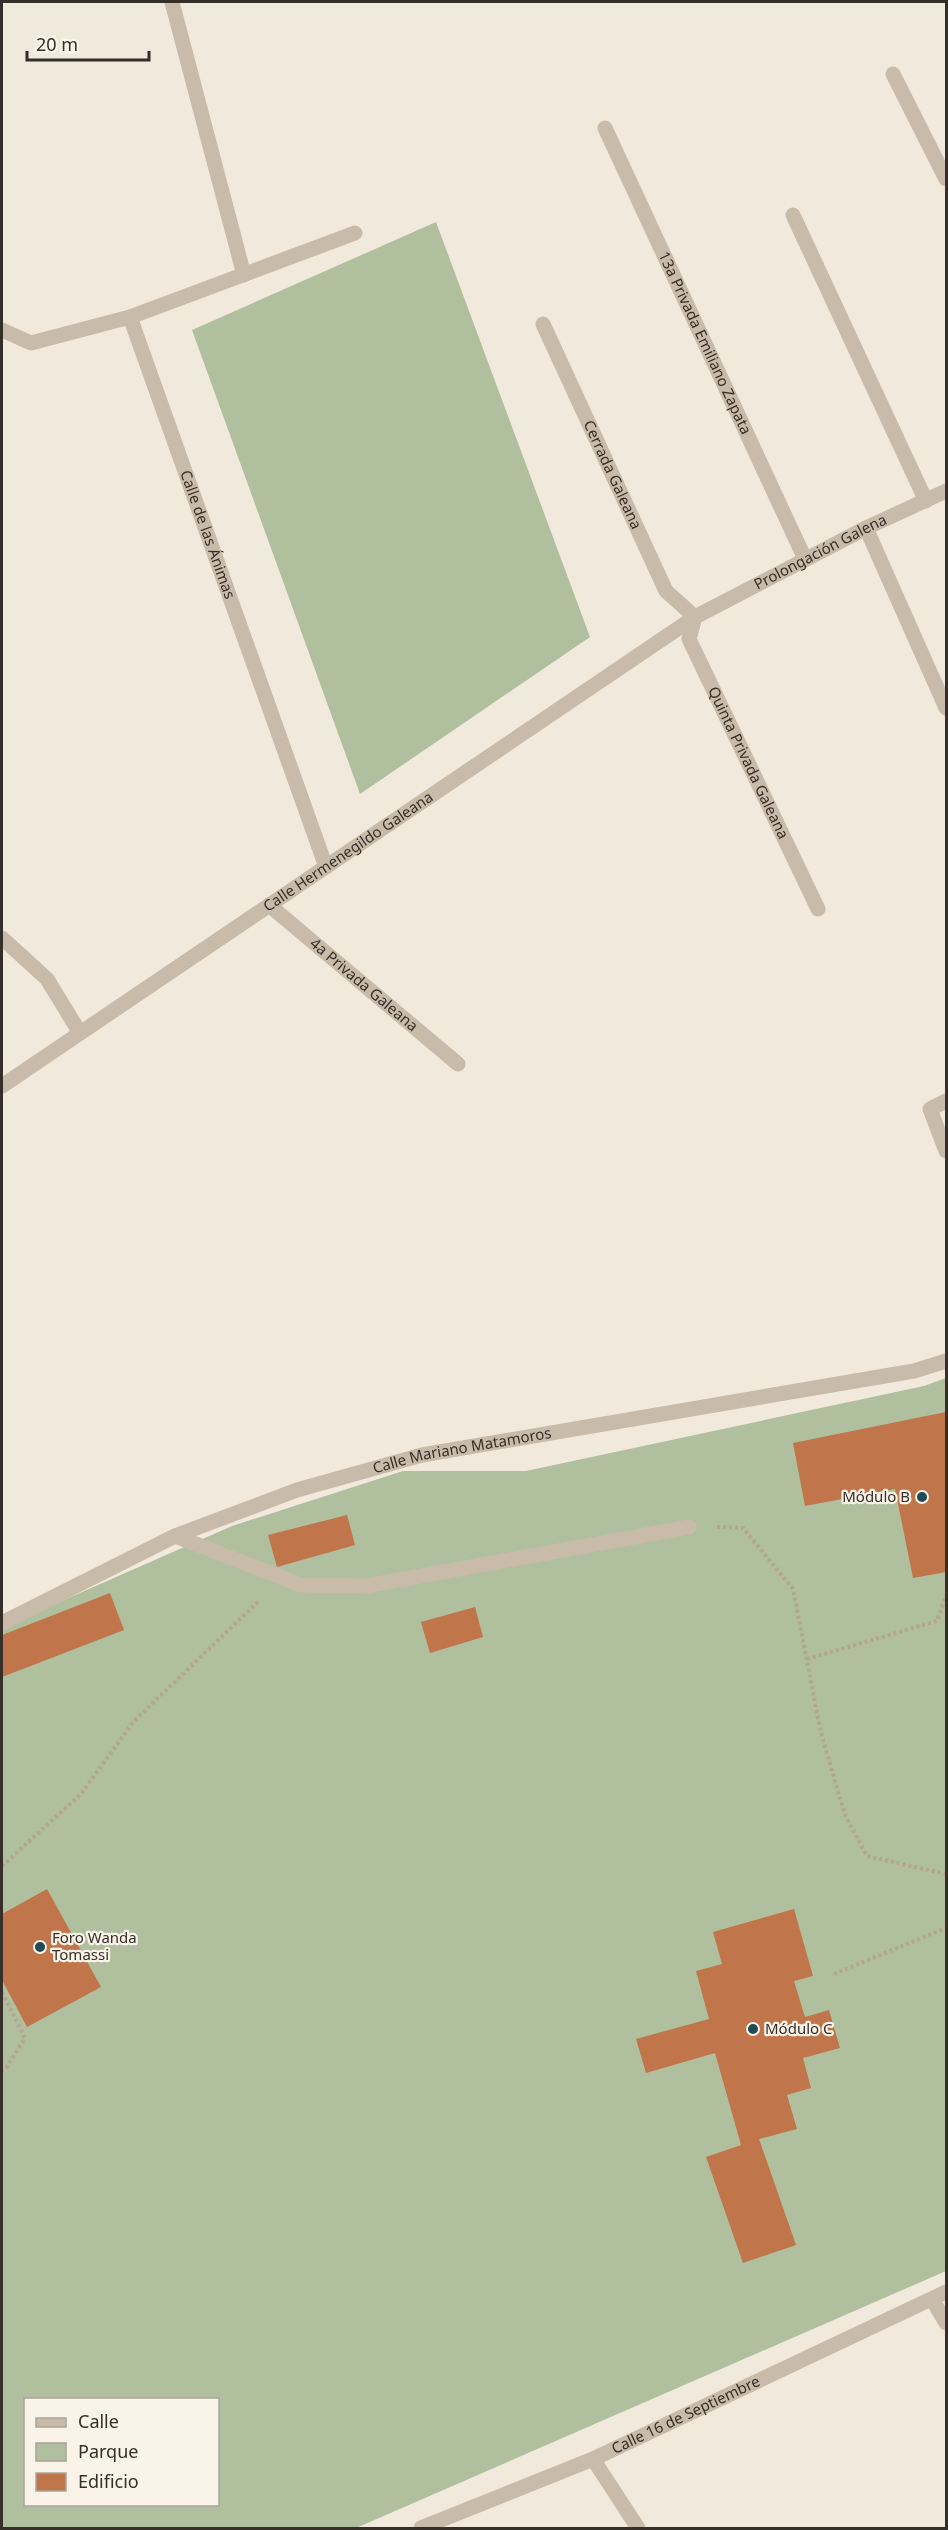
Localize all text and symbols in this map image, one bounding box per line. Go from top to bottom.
scale bar [27,24,148,62]
text: 20 m [36,32,78,56]
street label: 13a Privada Emiliano Zapata [655,248,757,437]
street label: Cerrada Galeana [580,417,647,532]
street label: Calle de las Ánimas [176,467,241,601]
street label: Prolongación Galena [750,509,890,594]
street label: Quinta Privada Galeana [704,683,794,842]
street label: Calle Hermenegildo Galeana [259,786,436,916]
street label: 4a Privada Galeana [306,933,423,1035]
street label: Calle Mariano Matamoros [370,1422,553,1477]
place label: Módulo B [842,1486,910,1506]
marker: Módulo B [915,1490,929,1504]
place label: Foro Wanda Tomassi [52,1927,137,1964]
marker: Foro Wanda Tomassi [33,1940,47,1954]
place label: Módulo C [765,2018,833,2038]
marker: Módulo C [746,2022,760,2036]
street label: Calle 16 de Septiembre [608,2370,763,2458]
legend [24,2398,219,2506]
text: Calle [78,2409,119,2433]
text: Parque [78,2439,138,2463]
text: Edificio [78,2469,139,2493]

